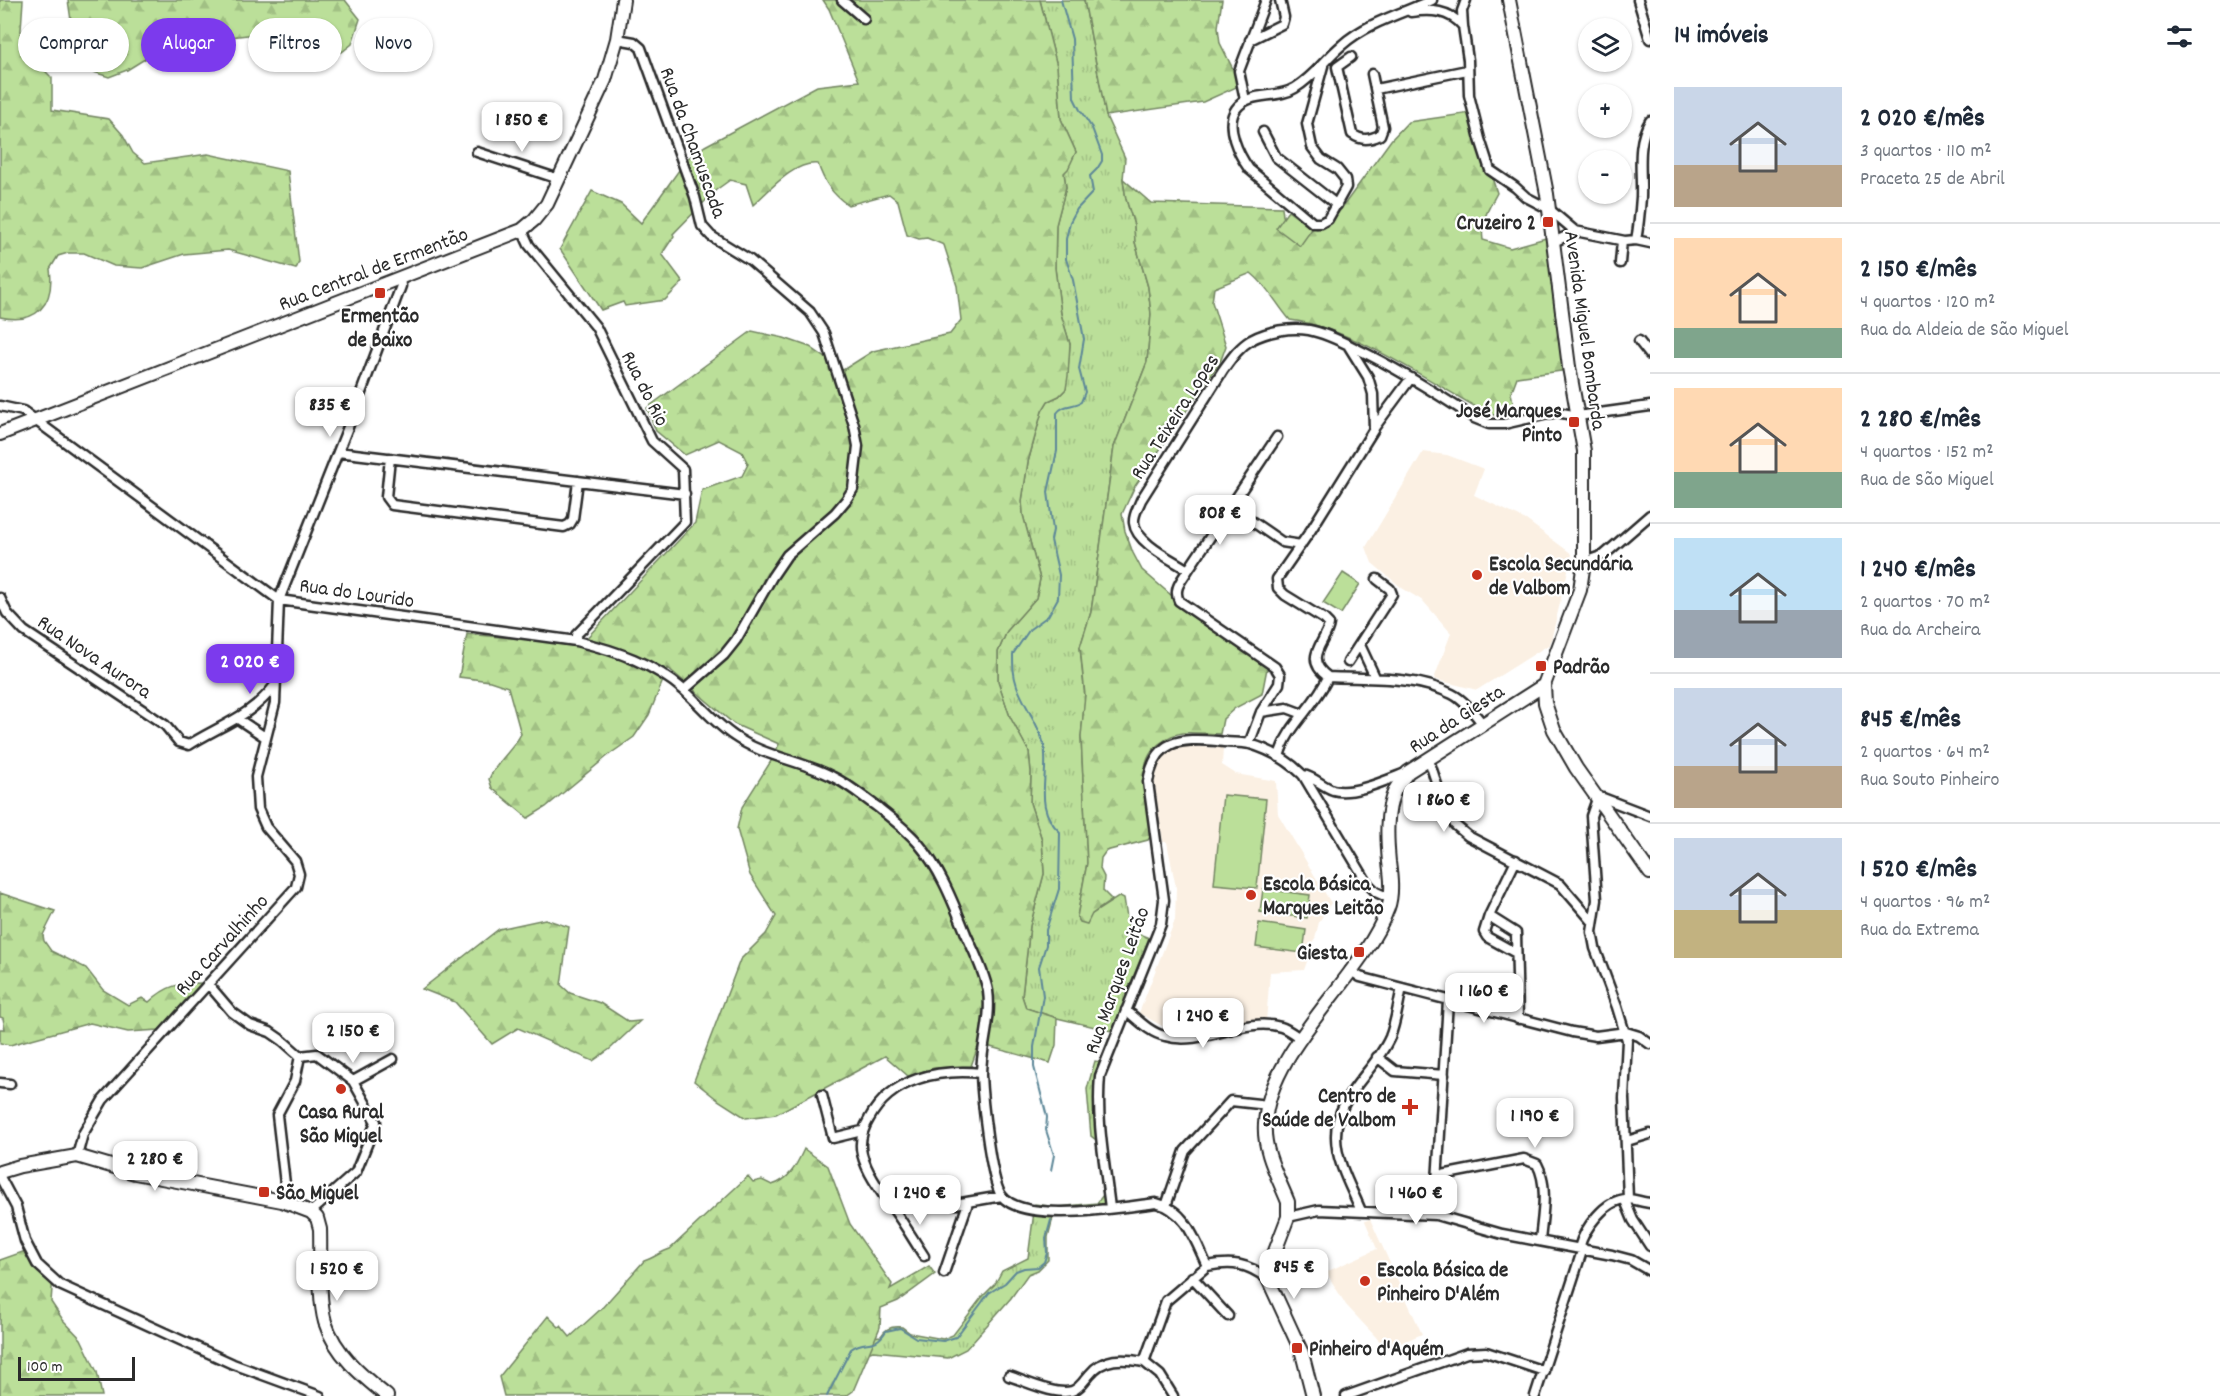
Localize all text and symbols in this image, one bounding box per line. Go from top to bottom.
chip: Comprar [18,18,129,72]
chip: Alugar [141,18,236,72]
chip: Filtros [248,18,342,72]
chip: Novo [354,18,433,72]
map controls [1578,18,1632,204]
button: layers [1578,18,1632,72]
text: 14 imóveis [1674,18,1769,55]
icon: filters [2163,20,2196,53]
street label: Rua da Chamuscada [650,63,733,224]
button: + [1578,84,1632,138]
text: 2 020 €/mês [1860,101,1985,138]
pin: 1 850 € [467,102,577,153]
text: 1 850 € [496,107,548,135]
icon: home [1722,111,1794,183]
text: 3 quartos · 110 m² [1860,138,1991,166]
button: − [1578,150,1632,204]
text: Praceta 25 de Abril [1860,166,2005,194]
place label: Cruzeiro 2 [1457,210,1536,240]
marker: Cruzeiro 2 [1541,215,1555,229]
street label: Rua Central de Ermentão [275,221,473,321]
street label: Avenida Miguel Bombarda [1554,229,1612,433]
text: 2 150 €/mês [1860,252,1977,289]
icon: home [1722,262,1794,334]
marker: Ermentão de Baixo [373,286,387,300]
text: 4 quartos · 120 m² [1860,289,1995,317]
place label: Ermentão de Baixo [341,303,419,357]
text: Rua da Aldeia de São Miguel [1860,317,2069,345]
street label: Rua do Rio [611,346,675,432]
street label: Rua Teixeira Lopes [1125,349,1228,486]
pin: 835 € [288,387,372,438]
text: 835 € [309,392,351,420]
place label: José Marques Pinto [1456,398,1562,452]
text: 2 280 €/mês [1860,402,1981,439]
icon: home [1722,412,1794,484]
marker: José Marques Pinto [1567,415,1581,429]
text: 4 quartos · 152 m² [1860,439,1994,467]
text: Rua de São Miguel [1860,467,1994,495]
pin: 808 € [1178,495,1262,546]
text: 808 € [1199,500,1241,528]
place label: Escola Secundária de Valbom [1489,551,1633,605]
text: 1 240 €/mês [1860,552,1976,589]
icon: home [1722,562,1794,634]
marker: Escola Secundária de Valbom [1470,568,1484,582]
street label: Rua do Lourido [297,572,416,618]
text: 2 quartos · 70 m² [1860,589,1990,617]
street label: Rua Nova Aurora [30,609,158,709]
text: Rua da Archeira [1860,617,1980,645]
pin: 2 020 € [195,644,305,695]
text: 2 020 € [220,649,280,677]
place label: Padrão [1553,654,1610,684]
marker: Padrão [1534,659,1548,673]
street label: Rua da Giesta [1404,678,1512,763]
text: 845 €/mês [1860,702,1961,739]
icon: home [1722,712,1794,784]
text: 2 quartos · 64 m² [1860,739,1990,767]
text: Rua Souto Pinheiro [1860,767,1999,795]
pin: 1 860 € [1389,782,1499,833]
text: 1 860 € [1417,787,1471,815]
text: 1 520 €/mês [1860,852,1977,889]
icon: home [1722,862,1794,934]
place label: Escola Básica Marques Leitão [1263,871,1383,925]
marker: Escola Básica Marques Leitão [1244,888,1258,902]
street label: Rua Carvalhinho [169,889,277,1003]
text: 4 quartos · 96 m² [1860,889,1990,917]
street label: Rua Marques Leitão [1078,903,1159,1059]
text: Rua da Extrema [1860,917,1979,945]
place label: Giesta [1297,940,1348,970]
marker: Giesta [1352,945,1366,959]
pin: 1 160 € [1429,973,1539,1024]
text: 1 160 € [1459,978,1509,1006]
pin: 1 240 € [1148,998,1258,1049]
text: 1 240 € [1177,1003,1229,1031]
pin: 2 150 € [298,1013,408,1064]
text: 2 150 € [326,1018,380,1046]
marker: Casa Rural São Miguel [334,1082,348,1096]
place label: Centro de Saúde de Valbom [1262,1083,1396,1137]
marker: Centro de Saúde de Valbom [1401,1098,1419,1116]
pin: 1 190 € [1480,1098,1590,1149]
place label: Casa Rural São Miguel [298,1099,385,1153]
text: 1 190 € [1510,1103,1560,1131]
pin: 2 280 € [100,1141,210,1192]
text: 2 280 € [127,1146,183,1174]
pin: 1 240 € [865,1175,975,1226]
pin: 1 460 € [1361,1175,1471,1226]
place label: São Miguel [276,1180,360,1210]
text: 1 240 € [894,1180,946,1208]
text: 1 460 € [1389,1180,1443,1208]
marker: São Miguel [257,1185,271,1199]
pin: 845 € [1252,1249,1336,1300]
pin: 1 520 € [282,1251,392,1302]
text: 845 € [1273,1254,1315,1282]
text: 1 520 € [310,1256,364,1284]
place label: Escola Básica de Pinheiro D'Além [1377,1257,1508,1311]
marker: Escola Básica de Pinheiro D'Além [1358,1274,1372,1288]
place label: Pinheiro d'Aquém [1309,1336,1444,1366]
marker: Pinheiro d'Aquém [1290,1341,1304,1355]
scale bar [18,1354,135,1382]
text: 100 m [27,1356,63,1379]

